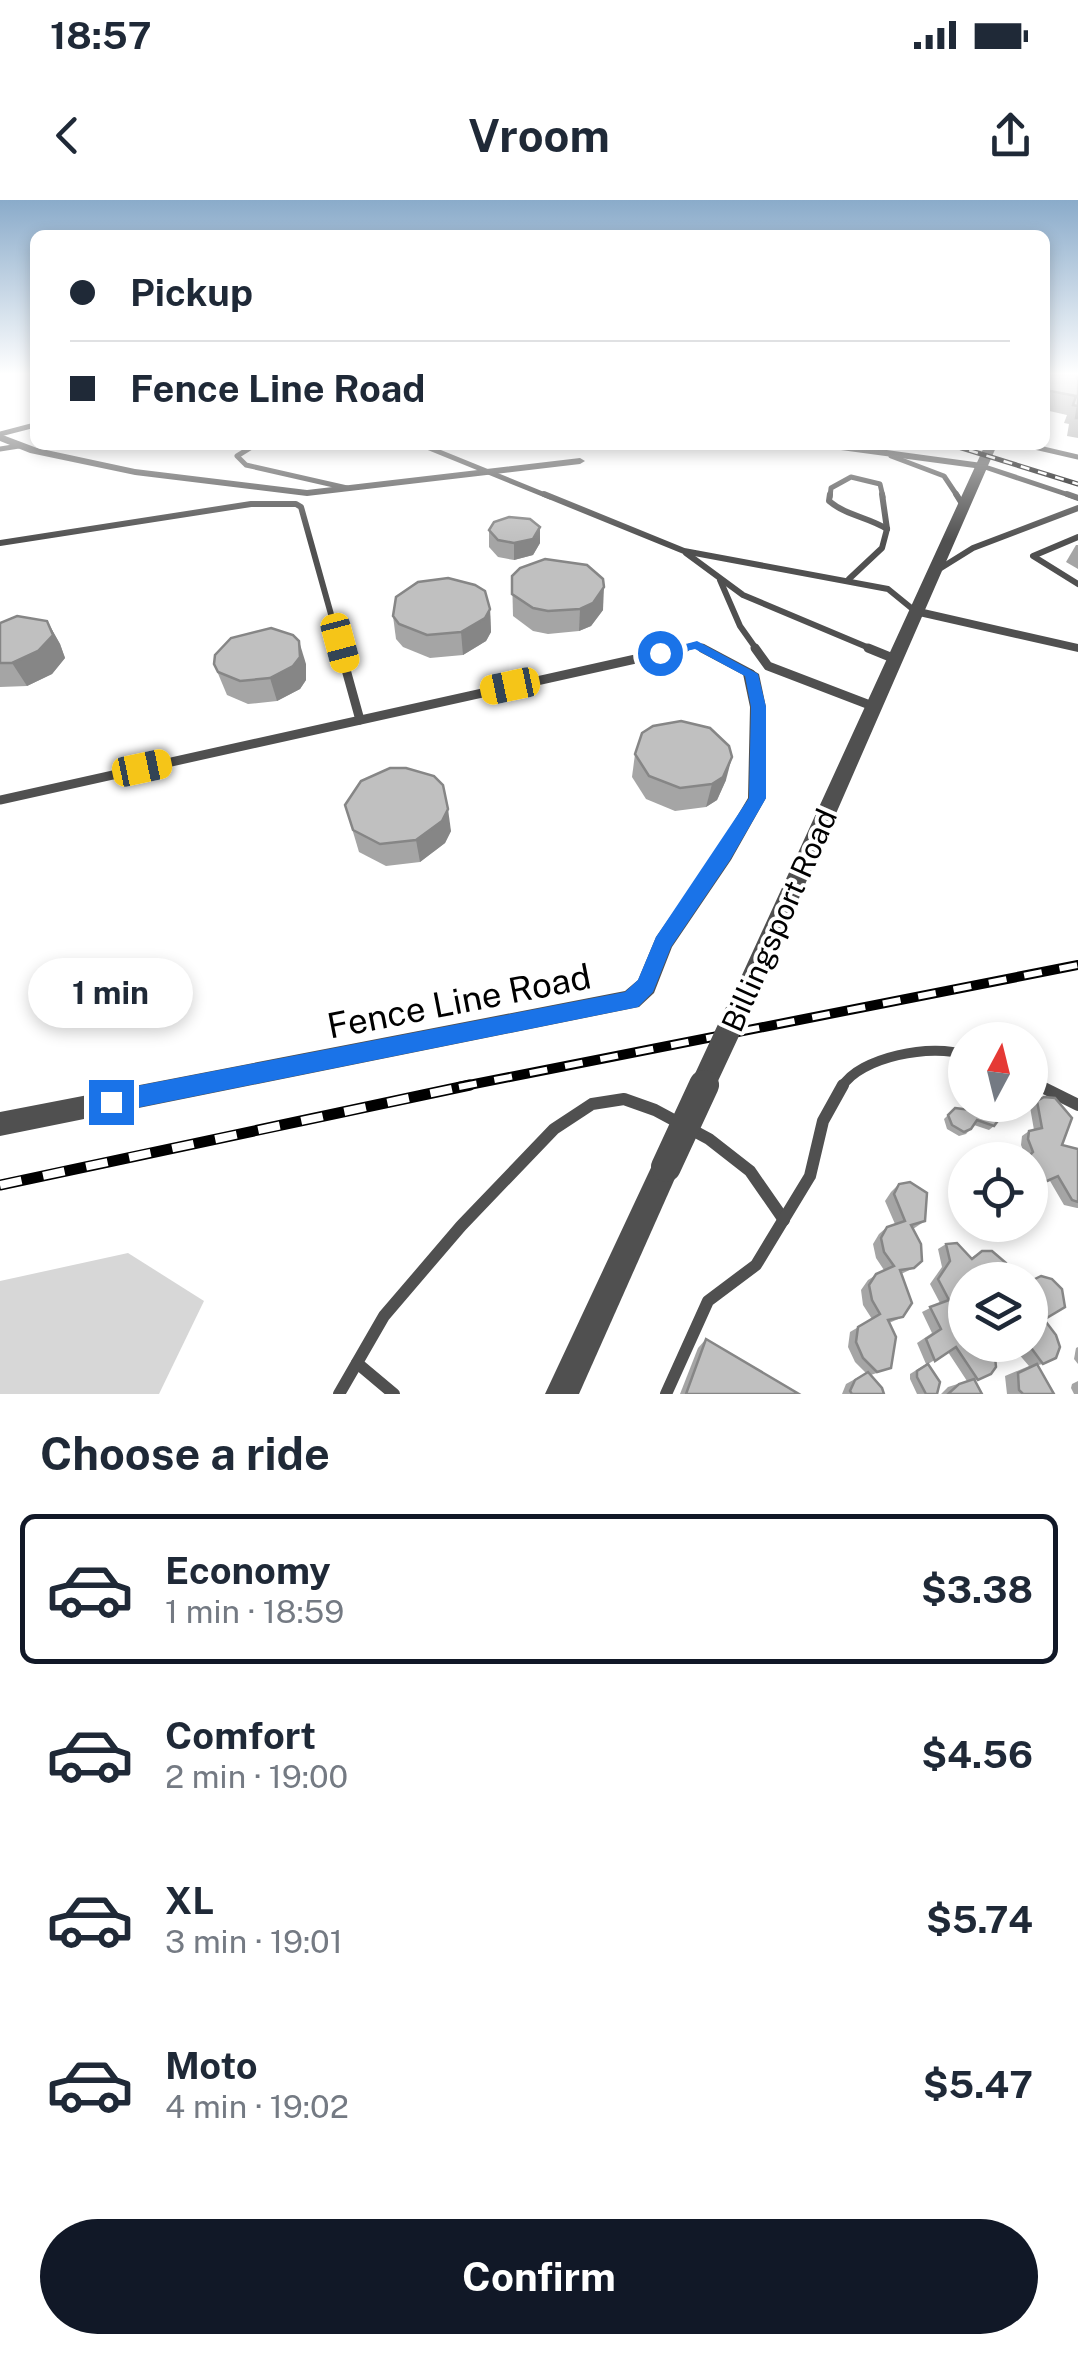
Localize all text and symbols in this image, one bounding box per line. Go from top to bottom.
text: 18:57 [50,13,151,58]
icon: back [40,108,95,163]
icon: share [983,108,1038,163]
text: Vroom [468,109,610,162]
text: Pickup [130,270,253,315]
text: Fence Line Road [130,366,425,411]
car [318,610,362,676]
route start [638,631,683,676]
car [478,665,542,707]
car [110,747,174,789]
street label: Billingsport Road [714,803,844,1037]
street label: Fence Line Road [324,955,594,1047]
callout: 1 min [28,957,194,1027]
text: 1 min [72,974,149,1011]
north arrow [948,1022,1048,1122]
map controls [948,1022,1048,1362]
route end [89,1080,134,1125]
button: locate [948,1142,1048,1242]
button: layers [948,1262,1048,1362]
text: Choose a ride [40,1427,330,1480]
icon: car [45,1544,135,1634]
text: Economy [165,1548,331,1593]
text: $3.38 [921,1567,1033,1612]
text: 1 min · 18:59 [165,1593,344,1630]
icon: car [45,1709,135,1799]
text: Comfort [165,1713,316,1758]
text: $4.56 [921,1732,1033,1777]
text: 2 min · 19:00 [165,1758,348,1795]
icon: car [45,1874,135,1964]
text: XL [165,1878,214,1923]
text: $5.74 [926,1897,1033,1942]
text: 3 min · 19:01 [165,1923,343,1960]
icon: car [45,2039,135,2129]
text: Moto [165,2043,258,2088]
text: $5.47 [923,2062,1033,2107]
text: 4 min · 19:02 [165,2088,349,2125]
button: Confirm [40,2219,1038,2334]

